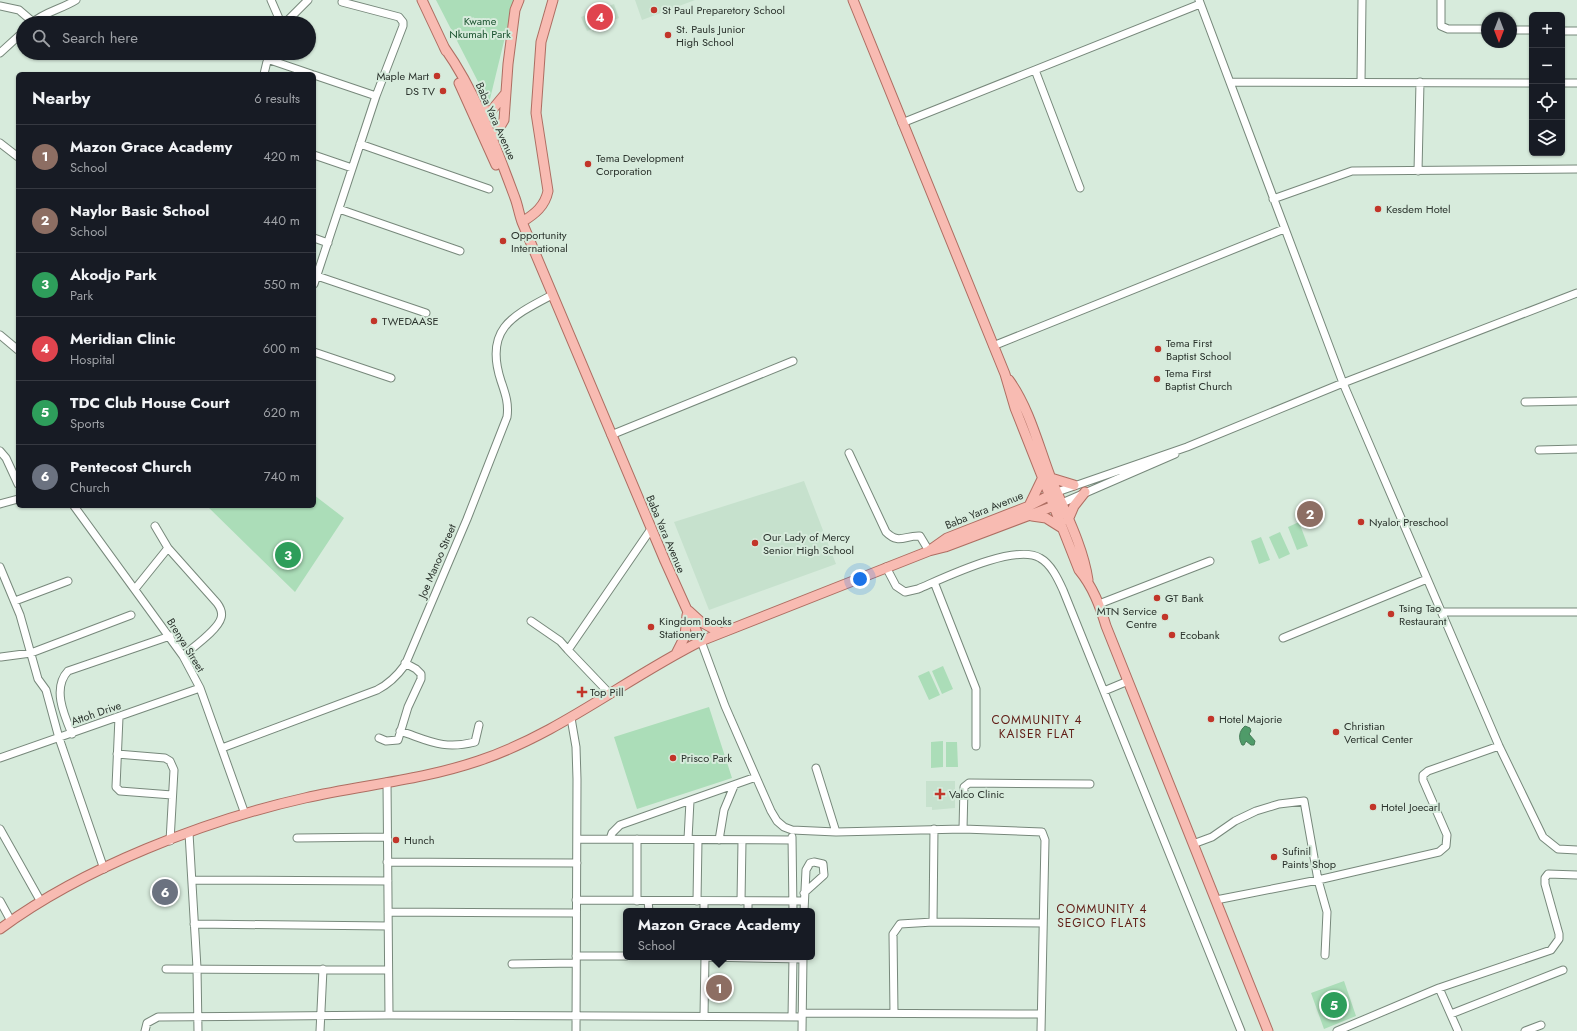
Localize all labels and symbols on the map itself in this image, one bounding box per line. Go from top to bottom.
pin: 4 [587,2,613,32]
place label: St Paul Preparetory School [662,2,785,18]
marker: St Paul Preparetory School [649,5,659,15]
north arrow [1481,12,1517,48]
park label: Kwame Nkumah Park [449,13,511,42]
place label: St. Pauls Junior High School [676,21,745,50]
marker: St. Pauls Junior High School [663,30,673,40]
place label: Maple Mart [376,68,429,84]
marker: Maple Mart [432,71,442,81]
street label: Baba Yara Avenue [472,80,520,163]
place label: DS TV [405,83,436,99]
marker: DS TV [438,86,448,96]
place label: Tema Development Corporation [596,150,684,179]
marker: Tema Development Corporation [583,159,593,169]
place label: Kesdem Hotel [1386,201,1451,217]
marker: Kesdem Hotel [1373,204,1383,214]
place label: Opportunity International [511,227,568,256]
marker: Opportunity International [498,236,508,246]
place label: TWEDAASE [382,313,438,329]
marker: TWEDAASE [369,316,379,326]
place label: Tema First Baptist School [1166,335,1231,364]
marker: Tema First Baptist School [1153,344,1163,354]
place label: Tema First Baptist Church [1165,365,1232,394]
marker: Tema First Baptist Church [1152,374,1162,384]
street label: Baba Yara Avenue [942,487,1026,533]
street label: Baba Yara Avenue [642,493,690,576]
pin: 2 [1297,499,1323,529]
place label: Nyalor Preschool [1369,514,1448,530]
marker: Nyalor Preschool [1356,517,1366,527]
street label: Joe Manoo Street [413,521,460,602]
place label: Our Lady of Mercy Senior High School [763,529,854,558]
marker: Our Lady of Mercy Senior High School [750,538,760,548]
pin: 3 [275,540,301,570]
your location [850,569,870,589]
place label: GT Bank [1165,590,1204,606]
marker: GT Bank [1152,593,1162,603]
place label: Tsing Tao Restaurant [1399,600,1447,629]
place label: MTN Service Centre [1097,603,1157,632]
marker: Tsing Tao Restaurant [1386,609,1396,619]
marker: MTN Service Centre [1160,612,1170,622]
place label: Kingdom Books Stationery [659,613,732,642]
street label: Brenya Street [163,615,209,675]
marker: Kingdom Books Stationery [646,622,656,632]
place label: Ecobank [1180,627,1220,643]
marker: Ecobank [1167,630,1177,640]
place label: Top Pill [590,684,624,700]
marker: Top Pill [577,687,587,697]
street label: Attoh Drive [69,697,124,729]
district label: COMMUNITY 4 KAISER FLAT [991,711,1083,743]
place label: Hotel Majorie [1219,711,1283,727]
marker: Hotel Majorie [1206,714,1216,724]
place label: Christian Vertical Center [1344,718,1413,747]
marker: Christian Vertical Center [1331,727,1341,737]
place label: Prisco Park [681,750,732,766]
marker: Prisco Park [668,753,678,763]
place label: Valco Clinic [949,786,1004,802]
marker: Valco Clinic [934,788,946,800]
place label: Hotel Joecarl [1381,799,1440,815]
marker: Hotel Joecarl [1368,802,1378,812]
place label: Hunch [404,832,434,848]
marker: Hunch [391,835,401,845]
place label: Sufinil Paints Shop [1282,843,1336,872]
marker: Sufinil Paints Shop [1269,852,1279,862]
pin: 6 [152,877,178,907]
district label: COMMUNITY 4 SEGICO FLATS [1056,900,1148,932]
pin: 1 [706,973,732,1003]
pin: 5 [1321,990,1347,1020]

